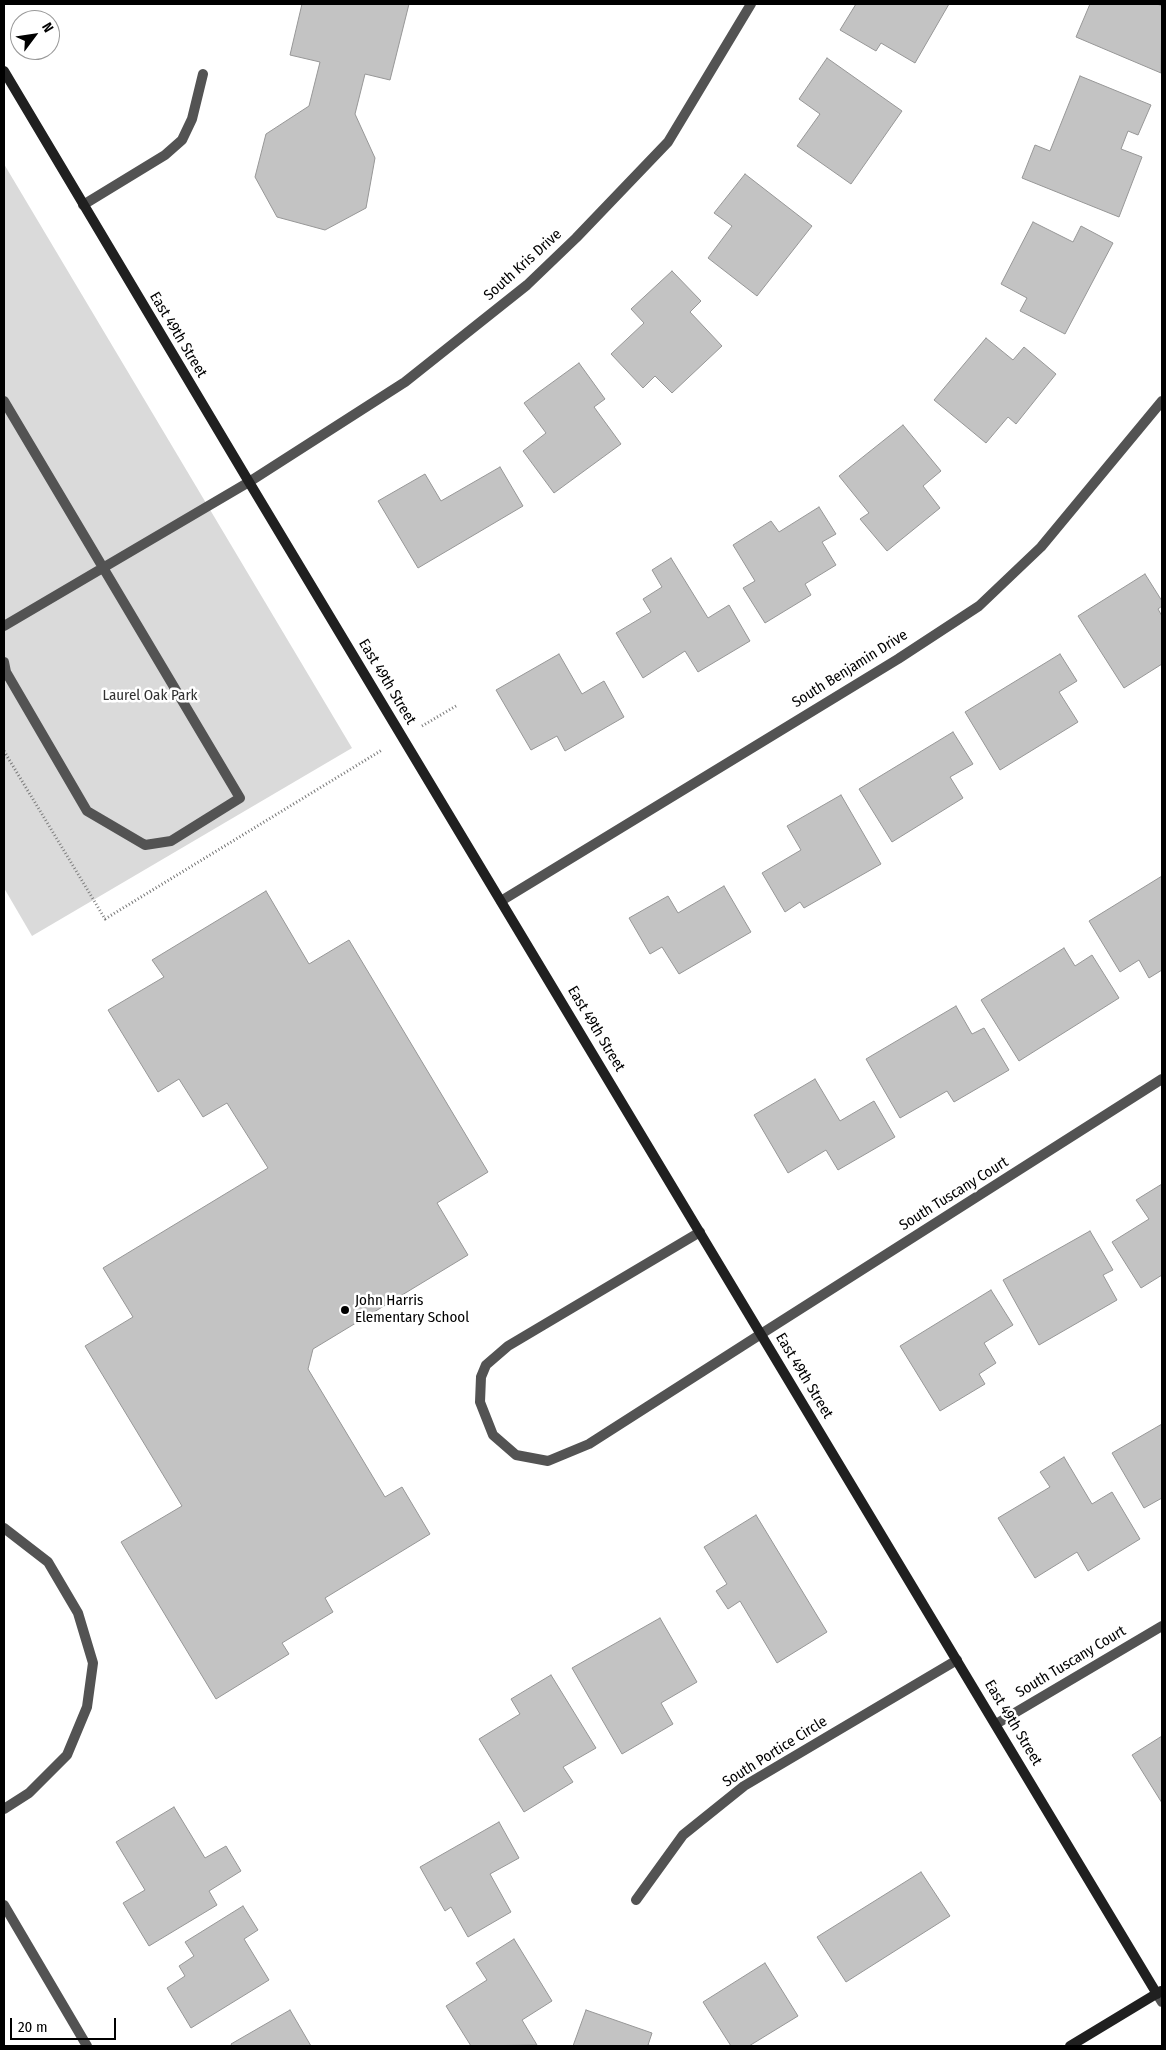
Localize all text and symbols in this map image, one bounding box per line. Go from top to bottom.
north arrow [10,10,60,60]
text: N [38,20,57,35]
street label: South Kris Drive [481,225,565,305]
street label: East 49th Street [145,289,211,381]
street label: South Benjamin Drive [789,626,911,712]
street label: East 49th Street [354,636,420,728]
park label: Laurel Oak Park [102,687,198,705]
street label: East 49th Street [563,983,629,1075]
street label: South Tuscany Court [896,1153,1012,1235]
place label: John Harris Elementary School [355,1292,469,1327]
marker: John Harris Elementary School [339,1304,351,1316]
street label: East 49th Street [771,1330,837,1422]
street label: South Tuscany Court [1013,1622,1129,1702]
street label: East 49th Street [980,1677,1046,1769]
street label: South Portice Circle [719,1713,831,1791]
scale bar [12,2008,119,2040]
text: 20 m [18,2018,48,2036]

